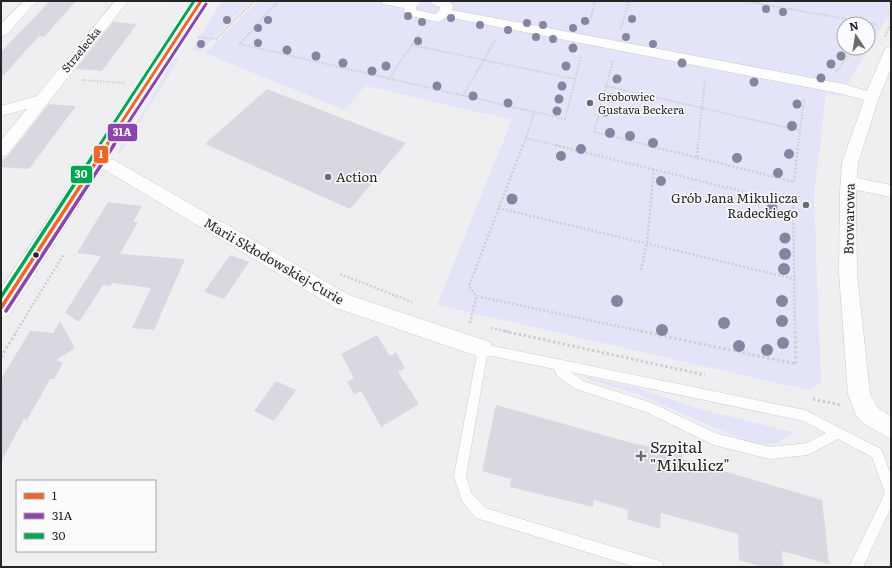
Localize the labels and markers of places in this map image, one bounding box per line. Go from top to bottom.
place label: Grobowiec Gustava Beckera [598,88,684,117]
marker: Grobowiec Gustava Beckera [585,98,595,108]
place label: Action [336,167,378,186]
marker: Action [323,172,333,182]
place label: Grób Jana Mikulicza Radeckiego [671,188,798,222]
marker: Grób Jana Mikulicza Radeckiego [801,200,811,210]
unlabelled marker [31,250,41,260]
place label: Szpital "Mikulicz" [650,434,730,476]
marker: Szpital "Mikulicz" [635,450,647,462]

